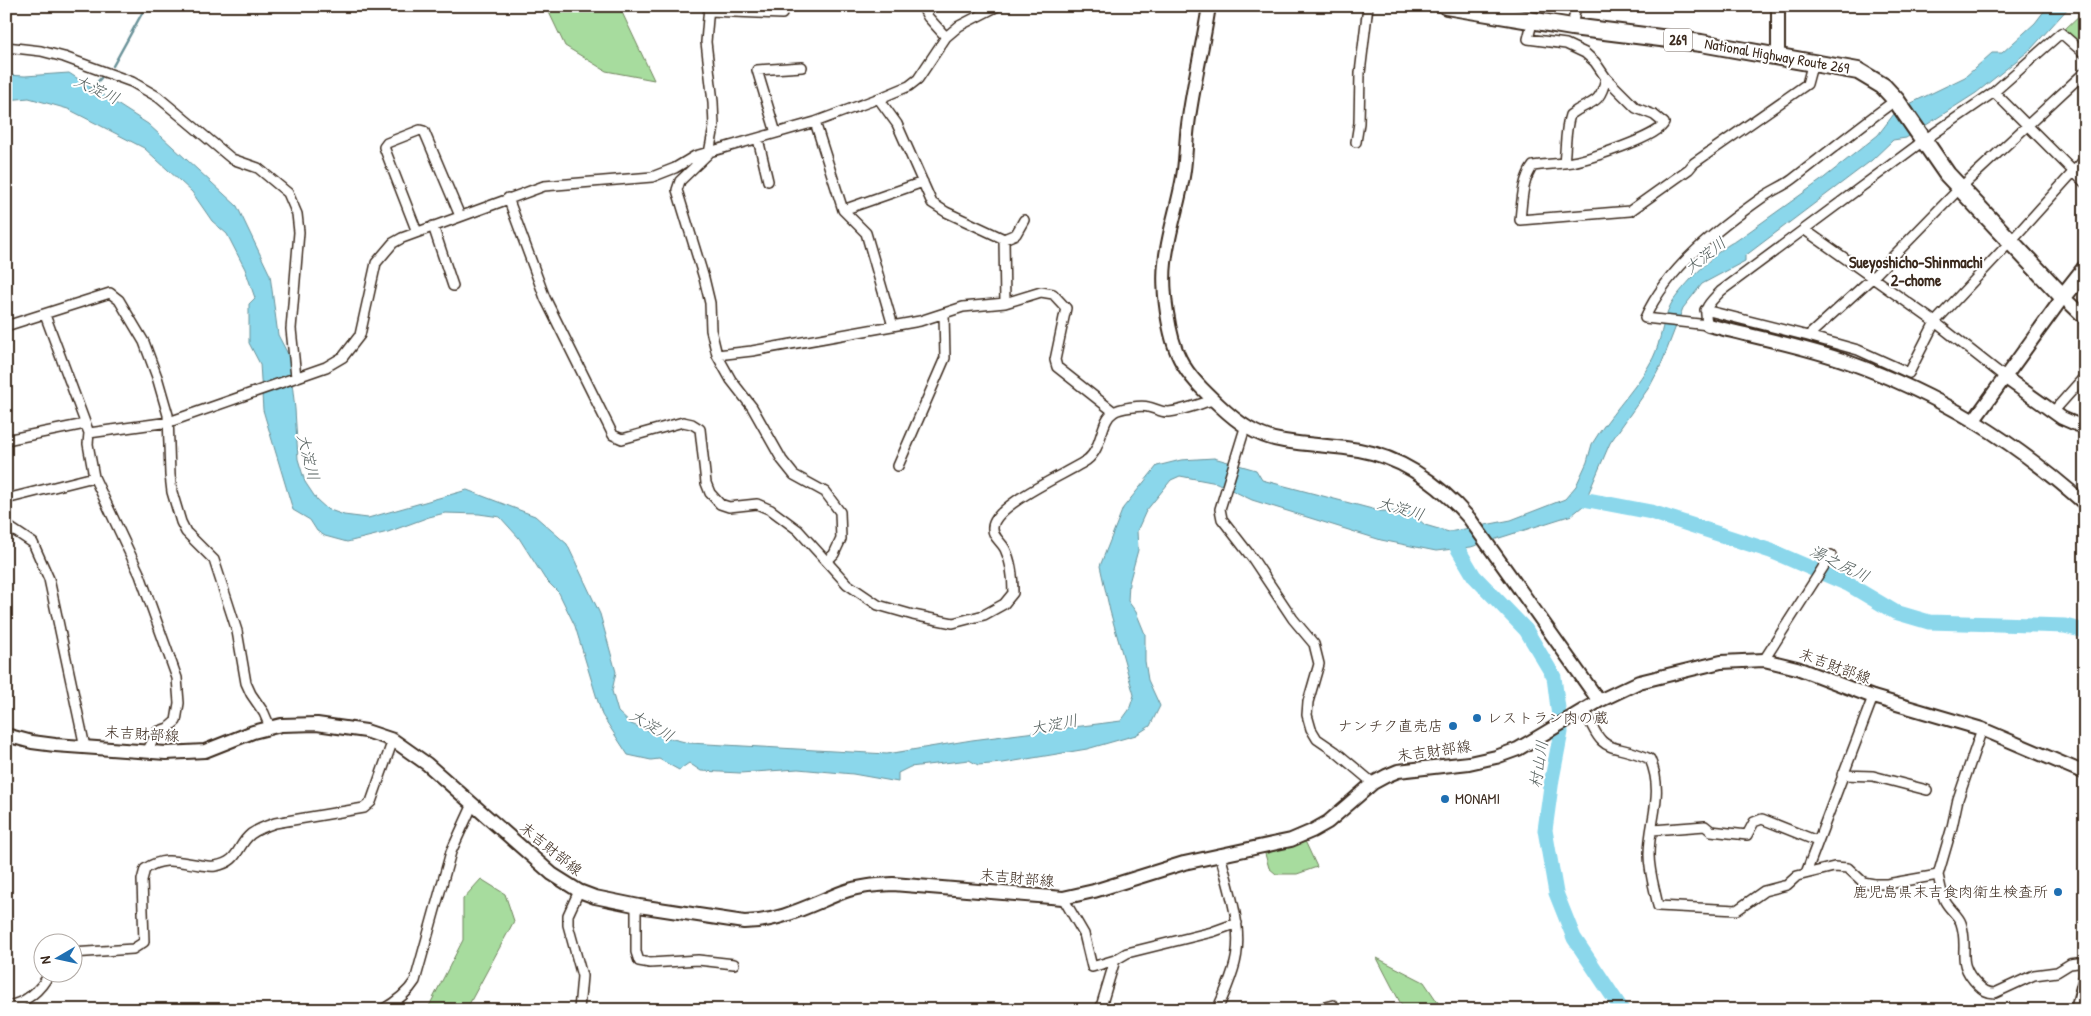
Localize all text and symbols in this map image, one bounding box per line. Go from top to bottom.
road number: 269 [1664,28,1692,52]
street label: National Highway Route 269 [1703,32,1852,79]
water label: 大淀川 [71,69,123,109]
water label: 大淀川 [1679,231,1731,279]
district label: Sueyoshicho-Shinmachi 2-chome [1849,251,1983,291]
water label: 大淀川 [293,431,325,483]
water label: 大淀川 [1375,491,1427,525]
water label: 湯之尻川 [1806,539,1874,587]
street label: 末吉財部線 [1796,643,1874,688]
water label: 大淀川 [626,703,678,747]
place label: レストラン肉の蔵 [1487,707,1608,728]
water label: 大淀川 [1028,709,1080,739]
marker: レストラン肉の蔵 [1471,712,1483,724]
place label: ナンチク直売店 [1338,715,1443,736]
marker: ナンチク直売店 [1447,720,1459,732]
street label: 末吉財部線 [104,721,180,746]
street label: 末吉財部線 [1395,735,1473,766]
water label: 村山川 [1523,739,1553,789]
place label: MONAMI [1455,788,1500,809]
marker: MONAMI [1439,793,1451,805]
street label: 末吉財部線 [516,817,587,880]
street label: 末吉財部線 [979,864,1055,891]
place label: 鹿児島県末吉食肉衛生検査所 [1853,881,2048,902]
marker: 鹿児島県末吉食肉衛生検査所 [2052,886,2064,898]
north arrow [32,934,82,984]
text: N [35,954,55,965]

